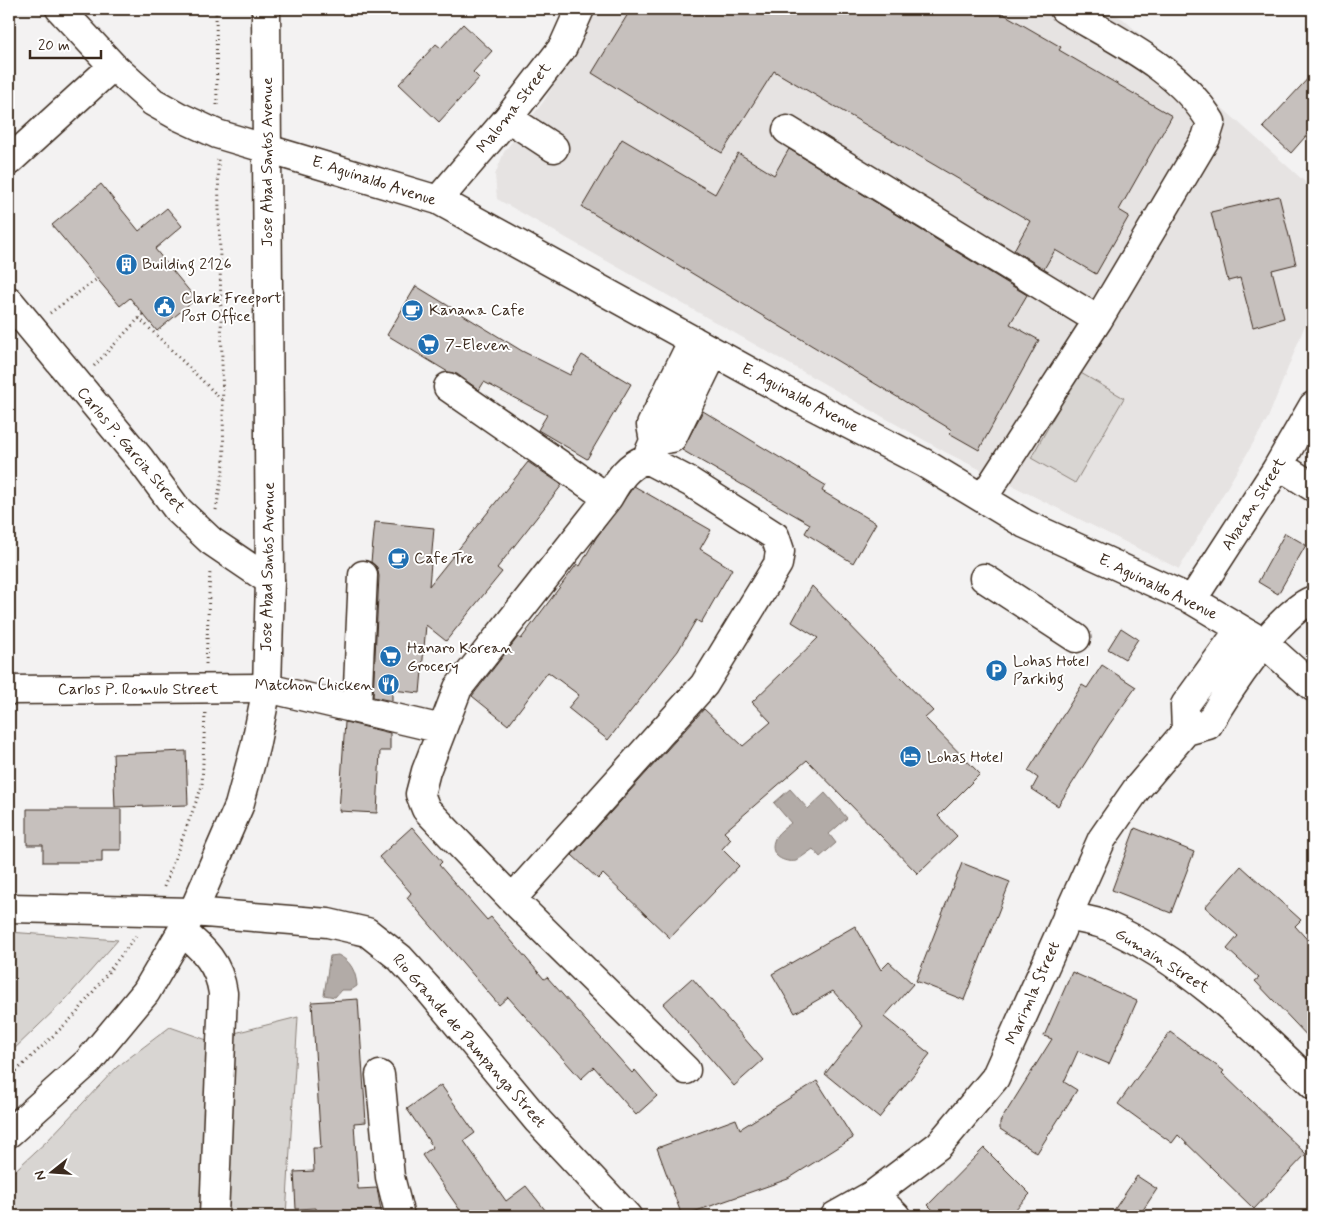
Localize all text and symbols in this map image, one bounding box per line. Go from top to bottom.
scale bar [30,28,101,60]
text: 20 m [38,36,70,56]
street label: Maloma Street [472,58,556,158]
street label: Jose Abad Santos Avenue [257,77,278,247]
street label: E. Aguinaldo Avenue [309,151,440,211]
building icon: Building 2126 [114,252,138,276]
place label: Building 2126 [142,254,232,276]
place label: Clark Freeport Post Office [181,288,282,327]
public building icon: Clark Freeport Post Office [153,295,177,319]
cafe icon: Kanana Cafe [401,298,425,322]
place label: Kanana Cafe [429,300,525,321]
supermarket icon: 7-Eleven [417,333,441,357]
place label: 7-Eleven [445,335,511,356]
street label: E. Aguinaldo Avenue [738,358,863,438]
street label: Carlos P. Garcia Street [72,382,190,518]
street label: Abacan Street [1217,453,1291,554]
street label: Jose Abad Santos Avenue [256,482,280,652]
cafe icon: Cafe Tre [386,546,410,570]
place label: Cafe Tre [414,548,474,569]
street label: E. Aguinaldo Avenue [1095,549,1222,625]
place label: Hanaro Korean Grocery [407,638,514,677]
supermarket icon: Hanaro Korean Grocery [379,645,403,669]
place label: Lohas Hotel Parkibg [1013,651,1089,691]
parking icon: Lohas Hotel Parkibg [985,658,1009,682]
restaurant icon: Matchon Chicken [377,673,401,697]
place label: Matchon Chicken [255,675,373,696]
street label: Carlos P. Romulo Street [58,679,219,700]
hotel icon: Lohas Hotel [899,745,923,769]
place label: Lohas Hotel [927,747,1003,768]
street label: Gumain Street [1111,924,1214,999]
street label: Marimla Street [1001,938,1065,1048]
street label: Rio Grande de Pampanga Street [387,949,551,1133]
north arrow [28,1148,78,1198]
text: N [31,1168,50,1183]

